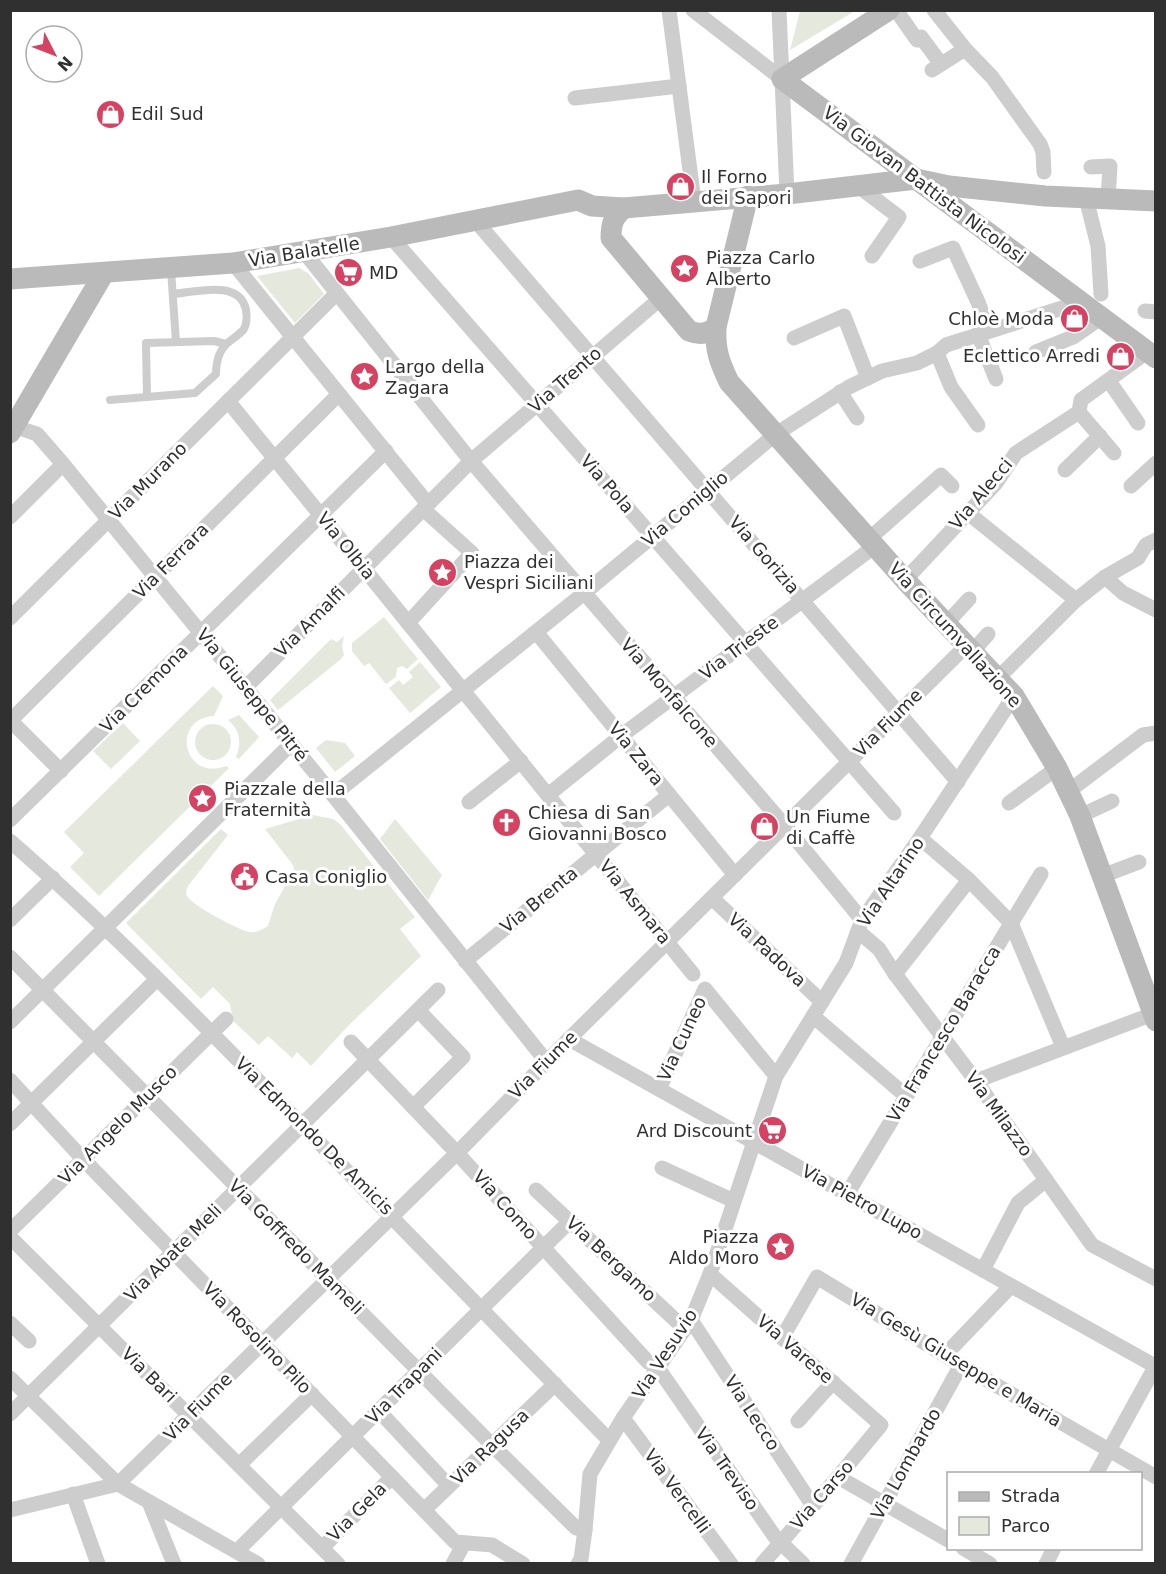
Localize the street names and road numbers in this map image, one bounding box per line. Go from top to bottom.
street label: Via Giovan Battista Nicolosi [819,102,1030,268]
street label: Via Balatelle [247,232,361,271]
street label: Via Trento [524,342,605,417]
street label: Via Murano [104,437,191,524]
street label: Via Pola [576,450,639,517]
street label: Via Alecci [945,454,1017,534]
street label: Via Coniglio [637,466,732,551]
street label: Via Olbia [313,508,380,583]
street label: Via Gorizia [725,511,804,598]
street label: Via Ferrara [129,519,213,603]
street label: Via Circumvallazione [885,558,1026,711]
street label: Via Amalfi [270,582,349,661]
street label: Via Trieste [695,611,782,684]
street label: Via Giuseppe Pitré [192,624,312,765]
street label: Via Monfalcone [616,634,722,751]
street label: Via Cremona [95,640,192,737]
street label: Via Fiume [849,684,926,761]
street label: Via Zara [604,718,668,790]
street label: Via Altarino [853,833,928,931]
street label: Via Asmara [595,855,676,948]
street label: Via Brenta [496,862,582,937]
street label: Via Padova [724,908,811,991]
street label: Via Francesco Baracca [883,942,1005,1126]
street label: Via Cuneo [653,993,710,1085]
street label: Via Fiume [504,1026,581,1103]
street label: Via Edmondo De Amicis [231,1052,398,1219]
street label: Via Angelo Musco [54,1061,181,1188]
street label: Via Milazzo [961,1067,1037,1160]
street label: Via Pietro Lupo [798,1160,926,1243]
street label: Via Como [469,1166,542,1244]
street label: Via Goffredo Mameli [224,1175,368,1319]
street label: Via Abate Meli [120,1200,226,1306]
street label: Via Bergamo [562,1212,661,1306]
street label: Via Rosolino Pilo [199,1278,316,1398]
street label: Via Gesù Giuseppe e Maria [847,1288,1066,1431]
street label: Via Vesuvio [628,1305,701,1403]
street label: Via Varese [753,1310,838,1387]
street label: Via Bari [117,1343,181,1407]
street label: Via Trapani [361,1343,446,1428]
street label: Via Fiume [159,1368,236,1445]
street label: Via Lecco [720,1371,784,1454]
street label: Via Ragusa [446,1404,533,1489]
street label: Via Lombardo [866,1404,945,1523]
street label: Via Treviso [691,1423,764,1514]
street label: Via Vercelli [640,1445,715,1537]
street label: Via Carso [786,1456,857,1534]
street label: Via Gela [323,1478,390,1545]

